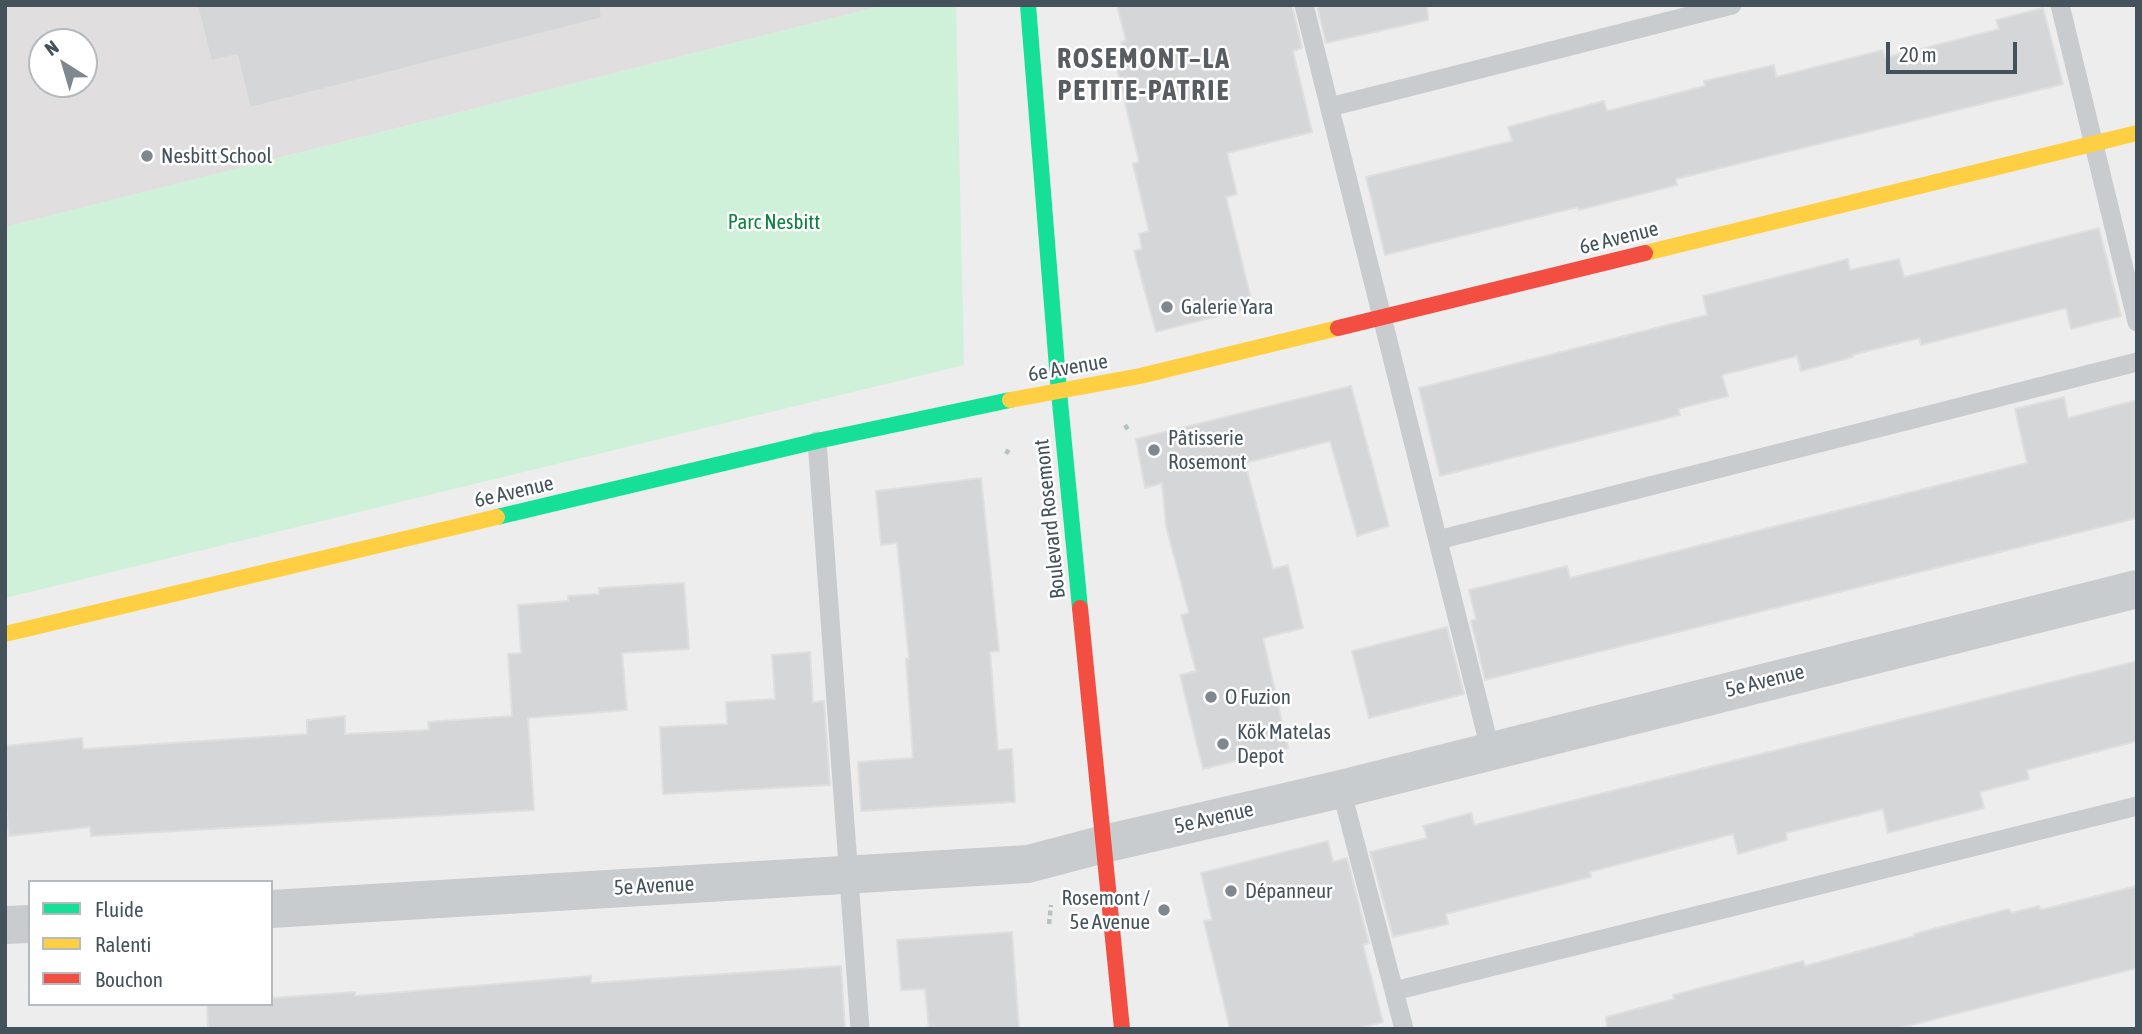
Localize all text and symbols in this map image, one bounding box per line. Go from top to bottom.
north arrow [28,28,98,98]
scale bar [1890,28,2021,72]
text: N [40,36,63,60]
district label: ROSEMONT–LA PETITE-PATRIE [1058,42,1230,108]
text: 20 m [1899,42,1937,66]
place label: Nesbitt School [161,143,272,169]
marker: Nesbitt School [139,148,155,164]
park label: Parc Nesbitt [728,209,820,235]
street label: 6e Avenue [1577,216,1661,260]
place label: Galerie Yara [1181,294,1274,320]
marker: Galerie Yara [1159,299,1175,315]
street label: 6e Avenue [1026,349,1110,387]
place label: Pâtisserie Rosemont [1168,425,1247,475]
street label: Boulevard Rosemont [1029,438,1071,600]
marker: Pâtisserie Rosemont [1146,442,1162,458]
street label: 6e Avenue [472,471,556,513]
street label: 5e Avenue [1723,659,1807,703]
place label: O Fuzion [1225,684,1291,710]
marker: O Fuzion [1203,689,1219,705]
place label: Kök Matelas Depot [1237,719,1331,769]
marker: Kök Matelas Depot [1215,736,1231,752]
street label: 5e Avenue [1172,797,1256,839]
street label: 5e Avenue [613,871,695,901]
place label: Dépanneur [1245,878,1332,904]
legend [28,880,273,1006]
marker: Dépanneur [1223,883,1239,899]
place label: Rosemont / 5e Avenue [1061,885,1150,935]
text: Fluide [95,897,144,921]
marker: Rosemont / 5e Avenue [1156,902,1172,918]
text: Ralenti [95,932,151,956]
text: Bouchon [95,967,163,991]

